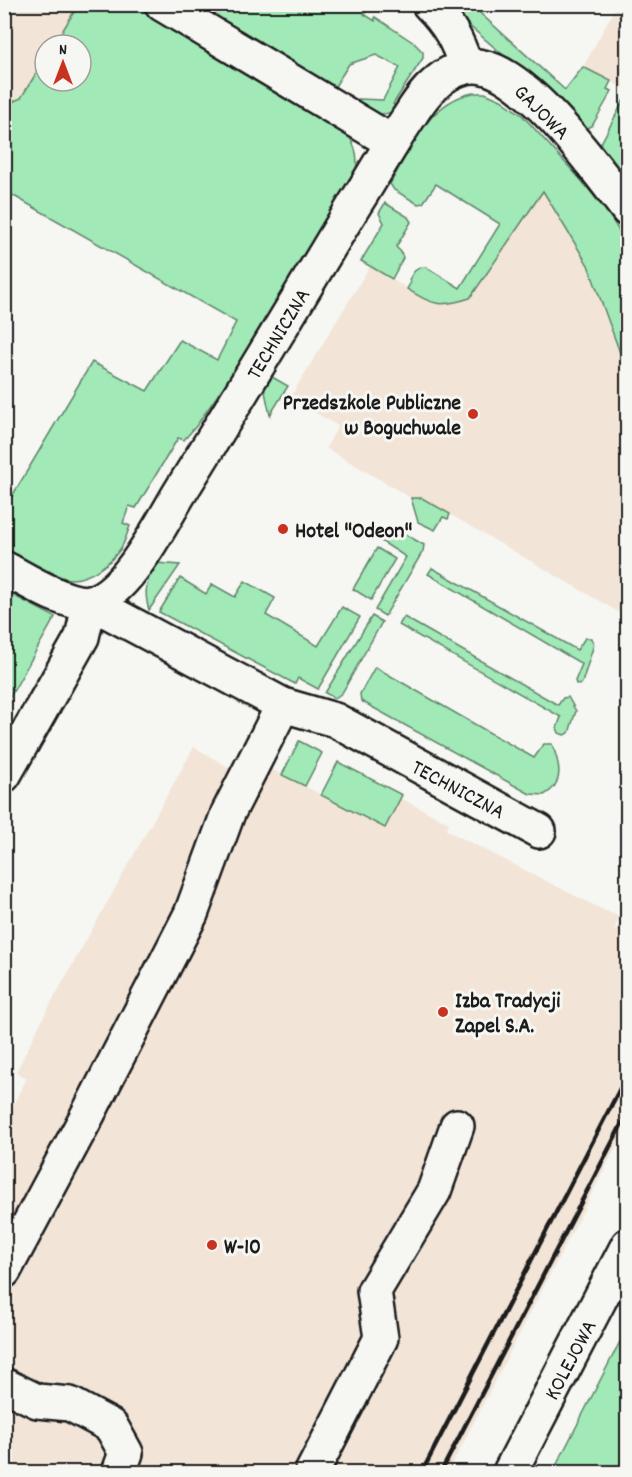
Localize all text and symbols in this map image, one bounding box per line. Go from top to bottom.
north arrow [33,33,93,93]
text: N [59,39,67,62]
street label: GAJOWA [505,78,576,149]
street label: TECHNICZNA [240,283,320,387]
place label: Przedszkole Publiczne w Boguchwale [283,389,461,445]
marker: Przedszkole Publiczne w Boguchwale [466,407,480,421]
place label: Hotel "Odeon" [295,517,413,548]
marker: Hotel "Odeon" [276,522,290,536]
street label: TECHNICZNA [405,753,510,829]
place label: Izba Tradycji Zapel S.A. [455,987,560,1043]
marker: Izba Tradycji Zapel S.A. [436,1005,450,1019]
place label: W-10 [224,1233,261,1264]
marker: W-10 [205,1238,219,1252]
street label: KOLEJOWA [538,1315,606,1406]

